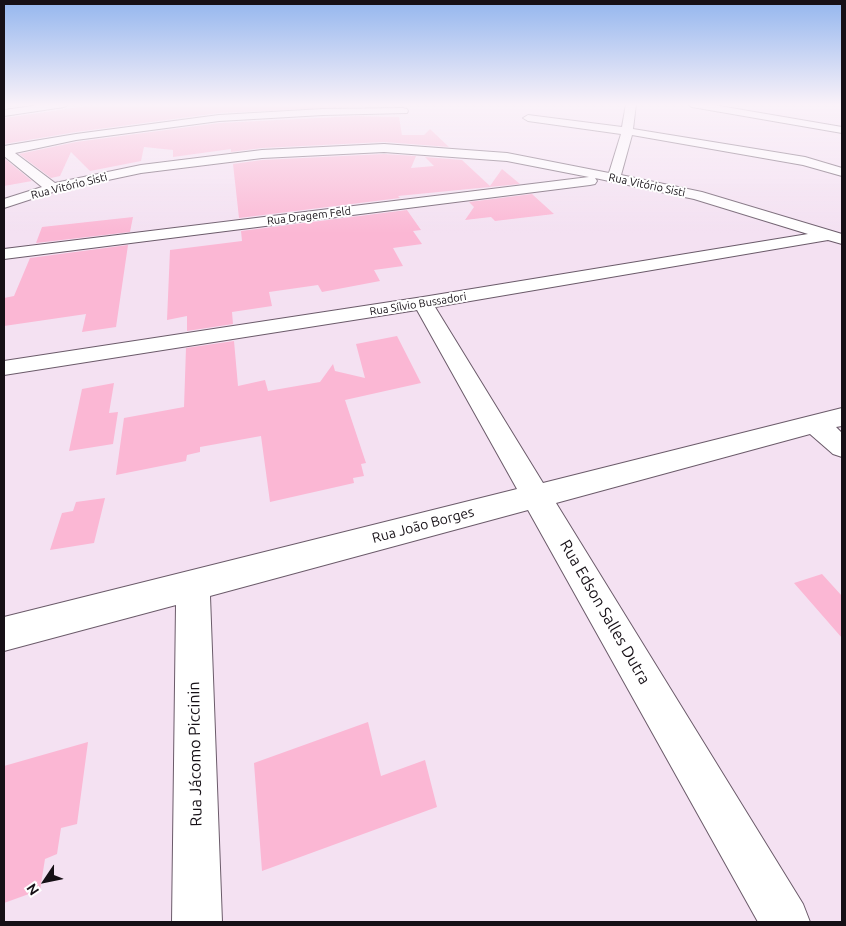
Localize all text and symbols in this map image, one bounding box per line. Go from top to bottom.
street label: Rua Vitório Sisti [30,170,108,202]
street label: Rua Vitório Sisti [607,170,687,200]
street label: Rua Dragem Feld [266,204,352,228]
street label: Rua Sílvio Bussadori [369,290,467,318]
street label: Rua João Borges [370,503,476,547]
street label: Rua Edson Salles Dutra [556,536,654,688]
street label: Rua Jácomo Piccinin [184,681,206,827]
north arrow [20,856,70,906]
text: N [23,881,42,898]

